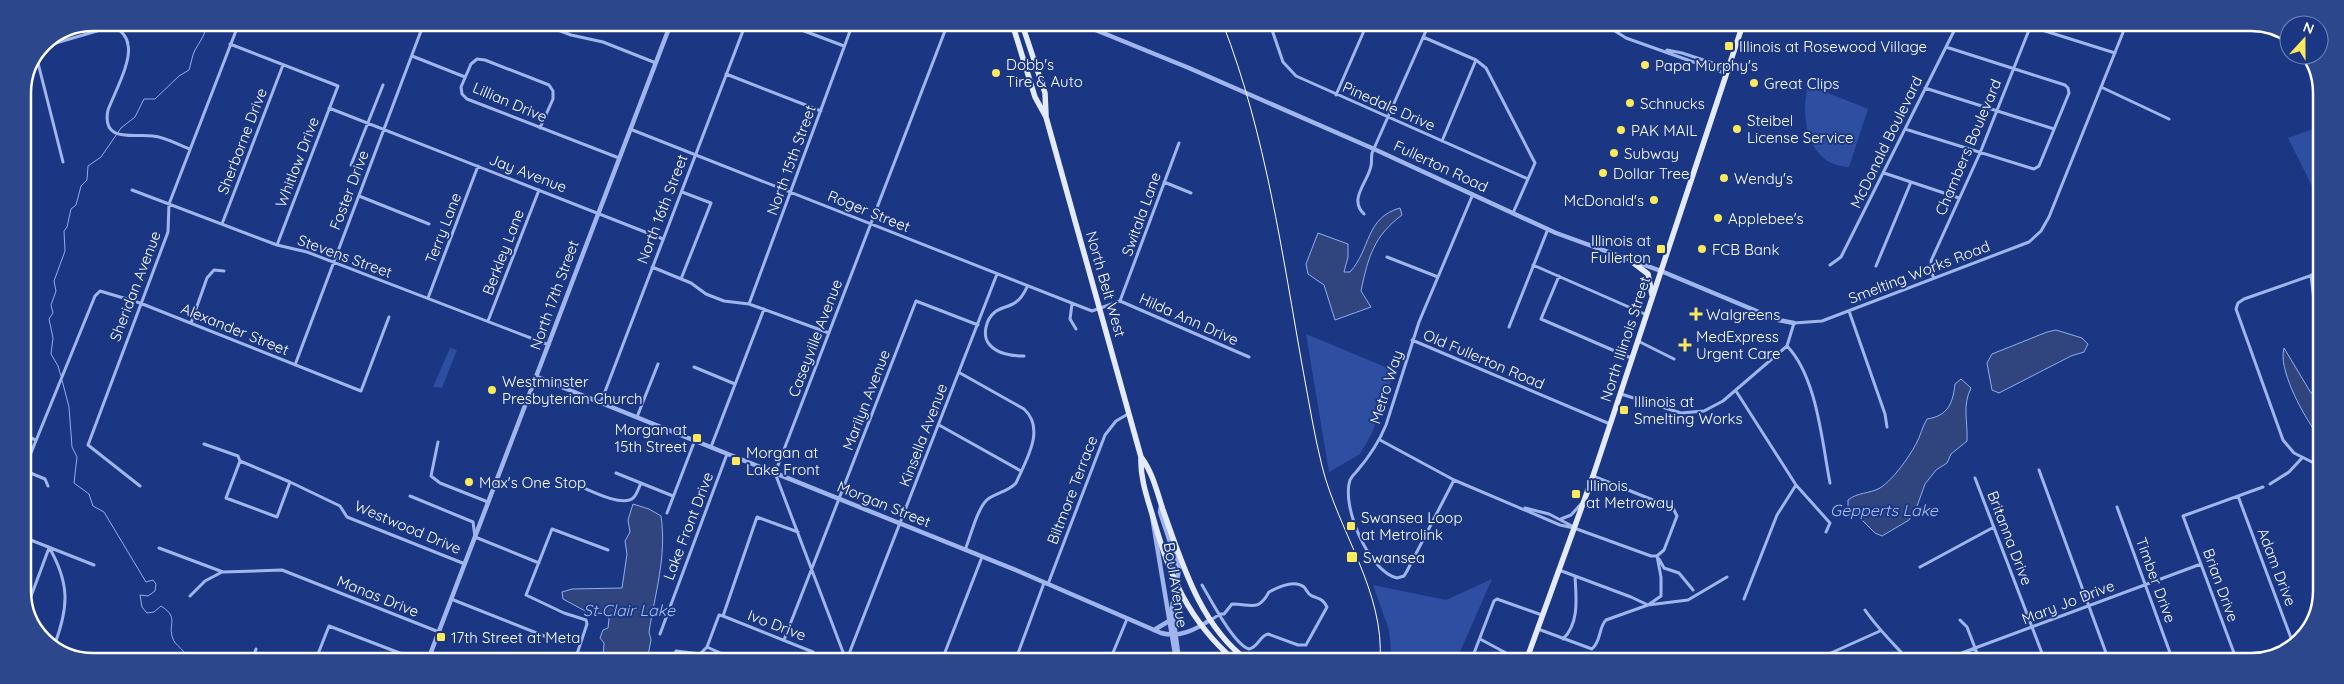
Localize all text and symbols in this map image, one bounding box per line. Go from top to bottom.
north arrow [2279,15,2329,65]
text: N [2301,18,2317,38]
place label: Illinois at Rosewood Village [1739,37,1927,56]
marker: Illinois at Rosewood Village [1723,40,1735,52]
place label: Dobb's Tire & Auto [1006,55,1083,91]
place label: Papa Murphy's [1655,56,1758,75]
marker: Papa Murphy's [1639,59,1651,71]
marker: Dobb's Tire & Auto [990,67,1002,79]
street label: McDonald Boulevard [1846,73,1926,211]
place label: Great Clips [1764,74,1839,93]
street label: Chambers Boulevard [1931,76,2005,218]
street label: Pinedale Drive [1340,77,1438,135]
marker: Great Clips [1748,77,1760,89]
street label: Lillian Drive [470,78,550,126]
street label: Sherborne Drive [213,85,271,197]
place label: Schnucks [1640,94,1705,113]
marker: Schnucks [1624,97,1636,109]
street label: North 15th Street [762,102,820,218]
place label: Steibel License Service [1747,111,1854,147]
street label: Whitlow Drive [271,114,323,210]
place label: PAK MAIL [1631,121,1697,140]
marker: Steibel License Service [1731,123,1743,135]
marker: PAK MAIL [1615,124,1627,136]
street label: Fullerton Road [1391,136,1491,196]
place label: Subway [1624,144,1679,163]
street label: Foster Drive [325,147,373,233]
marker: Subway [1608,147,1620,159]
street label: Jay Avenue [487,150,569,196]
street label: North 16th Street [632,152,692,266]
place label: Dollar Tree [1613,164,1689,183]
marker: Dollar Tree [1597,167,1609,179]
street label: Switala Lane [1117,169,1165,259]
place label: Wendy's [1734,169,1793,188]
marker: Wendy's [1718,172,1730,184]
street label: Roger Street [825,186,913,236]
street label: Terry Lane [421,190,465,266]
place label: McDonald's [1564,191,1644,210]
marker: McDonald's [1648,194,1660,206]
street label: Berkley Lane [478,206,528,298]
place label: Applebee's [1728,209,1804,228]
marker: Applebee's [1712,212,1724,224]
street label: Sheridan Avenue [105,228,165,344]
street label: North Belt West [1082,229,1130,339]
street label: Stevens Street [295,230,395,282]
place label: Illinois at Fullerton [1590,231,1651,267]
street label: Smelting Works Road [1846,236,1992,308]
street label: North 17th Street [525,238,583,352]
place label: FCB Bank [1712,240,1780,259]
marker: Illinois at Fullerton [1655,243,1667,255]
marker: FCB Bank [1696,243,1708,255]
street label: North Illinois Street [1596,274,1654,404]
street label: Caseyville Avenue [784,276,846,400]
street label: Hilda Ann Drive [1136,289,1242,349]
street label: Alexander Street [178,299,292,359]
place label: Walgreens [1706,305,1780,324]
marker: Walgreens [1690,308,1702,320]
street label: Old Fullerton Road [1421,325,1547,393]
place label: MedExpress Urgent Care [1696,327,1780,363]
marker: MedExpress Urgent Care [1678,338,1692,352]
street label: Marilyn Avenue [838,347,894,453]
street label: Metro Way [1365,348,1407,426]
place label: Westminster Presbyterian Church [502,372,642,408]
street label: Kinsella Avenue [895,381,951,489]
marker: Westminster Presbyterian Church [486,384,498,396]
place label: Illinois at Smelting Works [1634,392,1743,428]
marker: Illinois at Smelting Works [1618,404,1630,416]
place label: Morgan at 15th Street [615,420,687,456]
marker: Morgan at 15th Street [691,432,703,444]
street label: Biltmore Terrace [1043,433,1101,547]
place label: Morgan at Lake Front [746,443,820,479]
marker: Morgan at Lake Front [730,455,742,467]
street label: Lake Front Drive [659,469,717,583]
place label: Max's One Stop [479,473,586,492]
marker: Max's One Stop [463,476,475,488]
place label: Illinois at Metroway [1586,476,1674,512]
street label: Morgan Street [834,477,934,531]
marker: Illinois at Metroway [1570,488,1582,500]
street label: Britanna Drive [1983,488,2037,588]
street label: Westwood Drive [352,496,464,558]
water label: Gepperts Lake [1830,500,1939,520]
place label: Swansea Loop at Metrolink [1361,508,1462,544]
marker: Swansea Loop at Metrolink [1345,520,1357,532]
street label: Adam Drive [2253,525,2301,609]
street label: Timber Drive [2132,535,2180,625]
street label: Boul Avenue [1160,541,1192,629]
street label: Brian Drive [2199,546,2243,624]
place label: Swansea [1363,548,1425,567]
marker: Swansea [1345,550,1359,564]
street label: Manas Drive [334,571,422,621]
street label: Mary Jo Drive [2019,576,2117,628]
water label: St Clair Lake [583,600,676,620]
street label: Ivo Drive [745,605,809,645]
place label: 17th Street at Meta [451,628,580,647]
marker: 17th Street at Meta [435,631,447,643]

